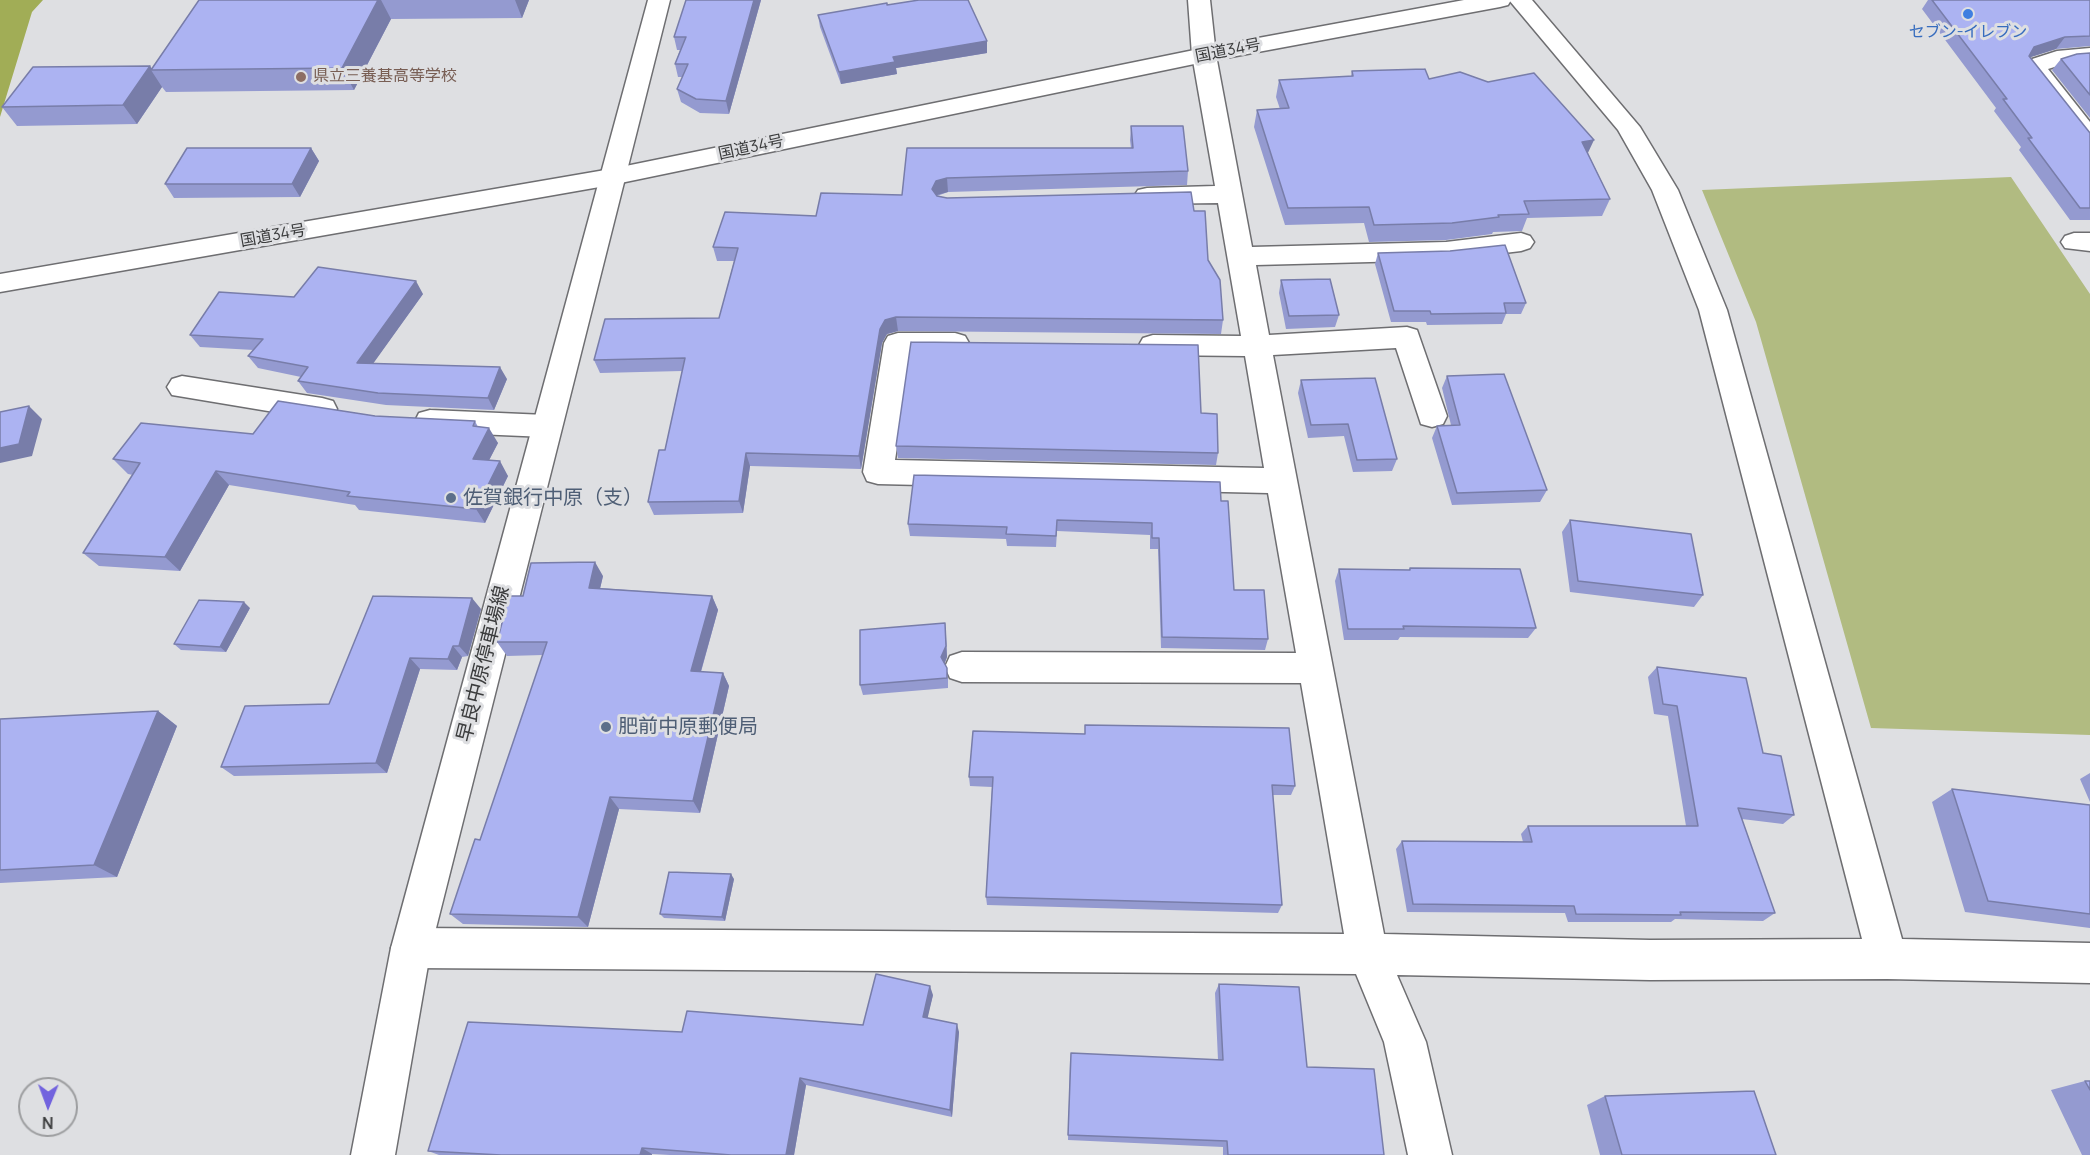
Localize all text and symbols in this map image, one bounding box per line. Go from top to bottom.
marker: セブン-イレブン [1961,7,1975,21]
place label: セブン-イレブン [1909,23,2027,43]
street label: 国道34号 [1194,35,1262,67]
place label: 県立三養基高等学校 [313,67,457,87]
marker: 県立三養基高等学校 [294,70,308,84]
street label: 国道34号 [717,132,785,164]
street label: 国道34号 [239,221,307,251]
place label: 佐賀銀行中原（支） [463,486,643,510]
marker: 佐賀銀行中原（支） [444,491,458,505]
street label: 早良中原停車場線 [453,583,515,745]
place label: 肥前中原郵便局 [618,715,758,739]
marker: 肥前中原郵便局 [599,720,613,734]
north arrow [18,1077,78,1137]
text: N [42,1112,54,1134]

